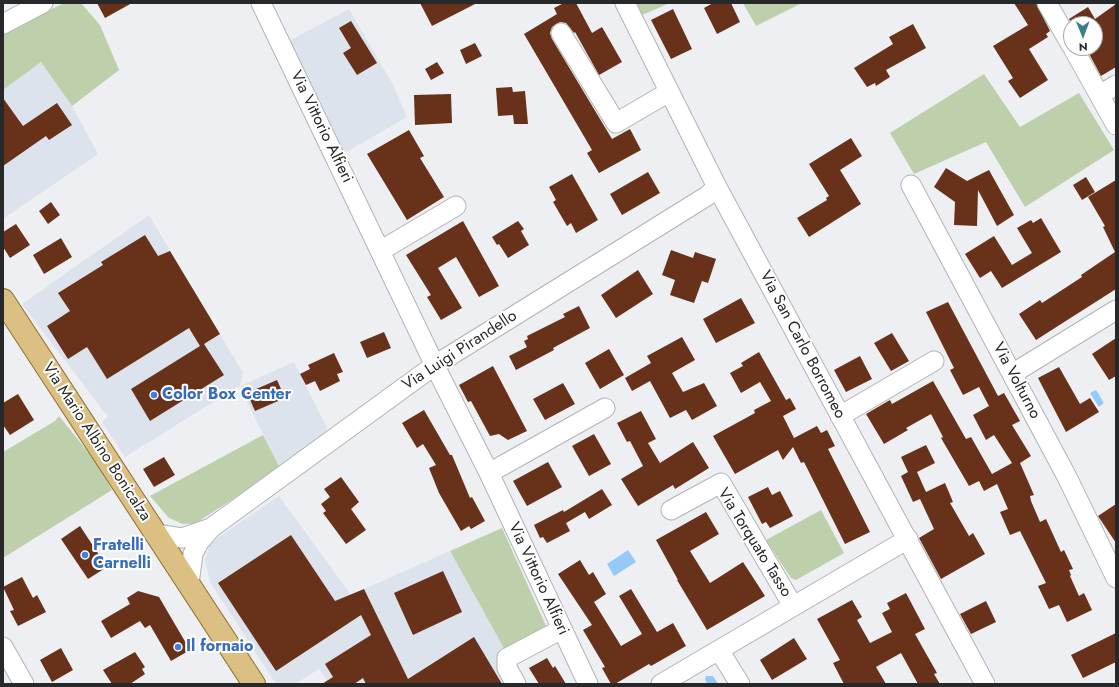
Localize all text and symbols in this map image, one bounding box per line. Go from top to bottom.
north arrow [1063,16,1103,56]
text: N [1079,39,1088,55]
street label: Via Vittorio Alfieri [286,68,356,186]
street label: Via San Carlo Borromeo [755,268,849,422]
street label: Via Luigi Pirandello [399,307,521,395]
street label: Via Volturno [988,340,1044,422]
street label: Via Mario Albino Bonicalza [38,359,154,525]
place label: Color Box Center [162,385,291,405]
marker: Color Box Center [149,390,159,400]
street label: Via Torquato Tasso [713,485,795,601]
street label: Via Vittorio Alfieri [503,519,573,639]
place label: Fratelli Carnelli [93,536,151,574]
marker: Fratelli Carnelli [80,550,90,560]
place label: Il fornaio [186,637,253,657]
marker: Il fornaio [173,642,183,652]

